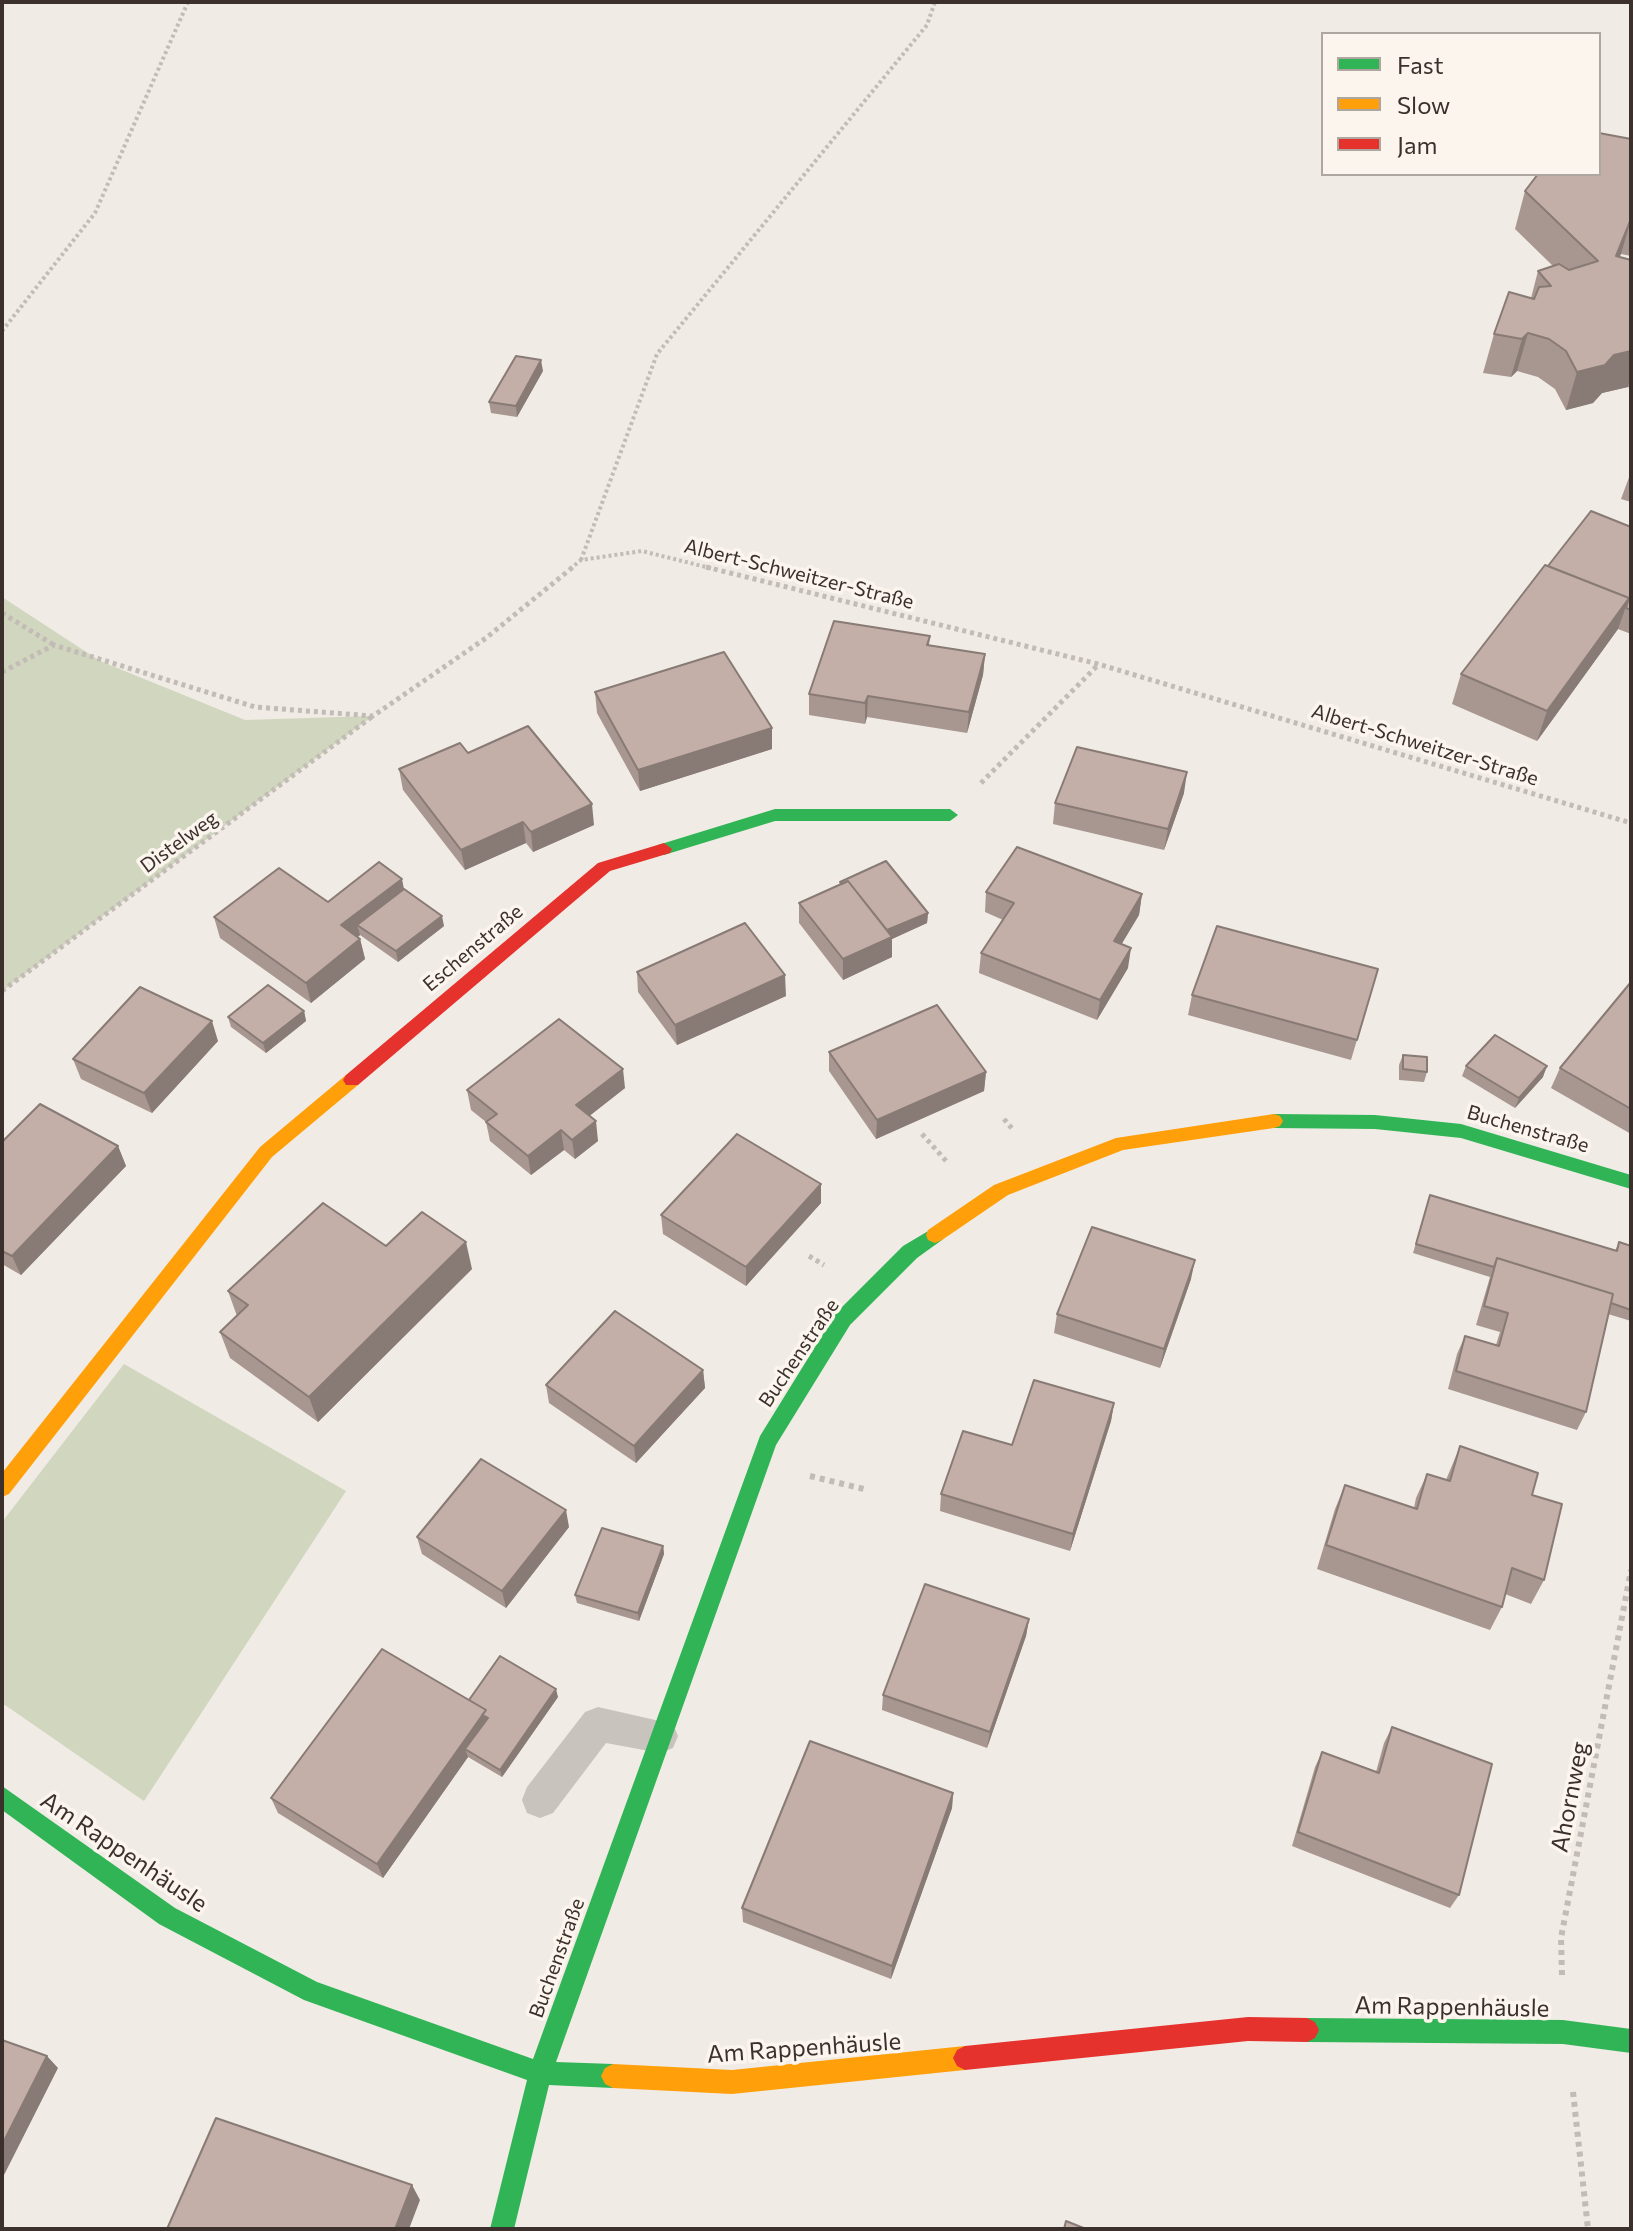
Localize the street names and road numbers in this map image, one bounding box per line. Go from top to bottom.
street label: Albert-Schweitzer-Straße [682,534,916,614]
street label: Albert-Schweitzer-Straße [1309,699,1541,791]
street label: Distelweg [136,806,222,878]
street label: Eschenstraße [418,899,528,997]
street label: Buchenstraße [1464,1100,1592,1158]
street label: Buchenstraße [754,1294,844,1412]
street label: Ahornweg [1545,1739,1595,1855]
street label: Am Rappenhäusle [35,1786,213,1918]
street label: Buchenstraße [524,1895,590,2021]
street label: Am Rappenhäusle [1354,1991,1550,2023]
street label: Am Rappenhäusle [706,2027,902,2069]

